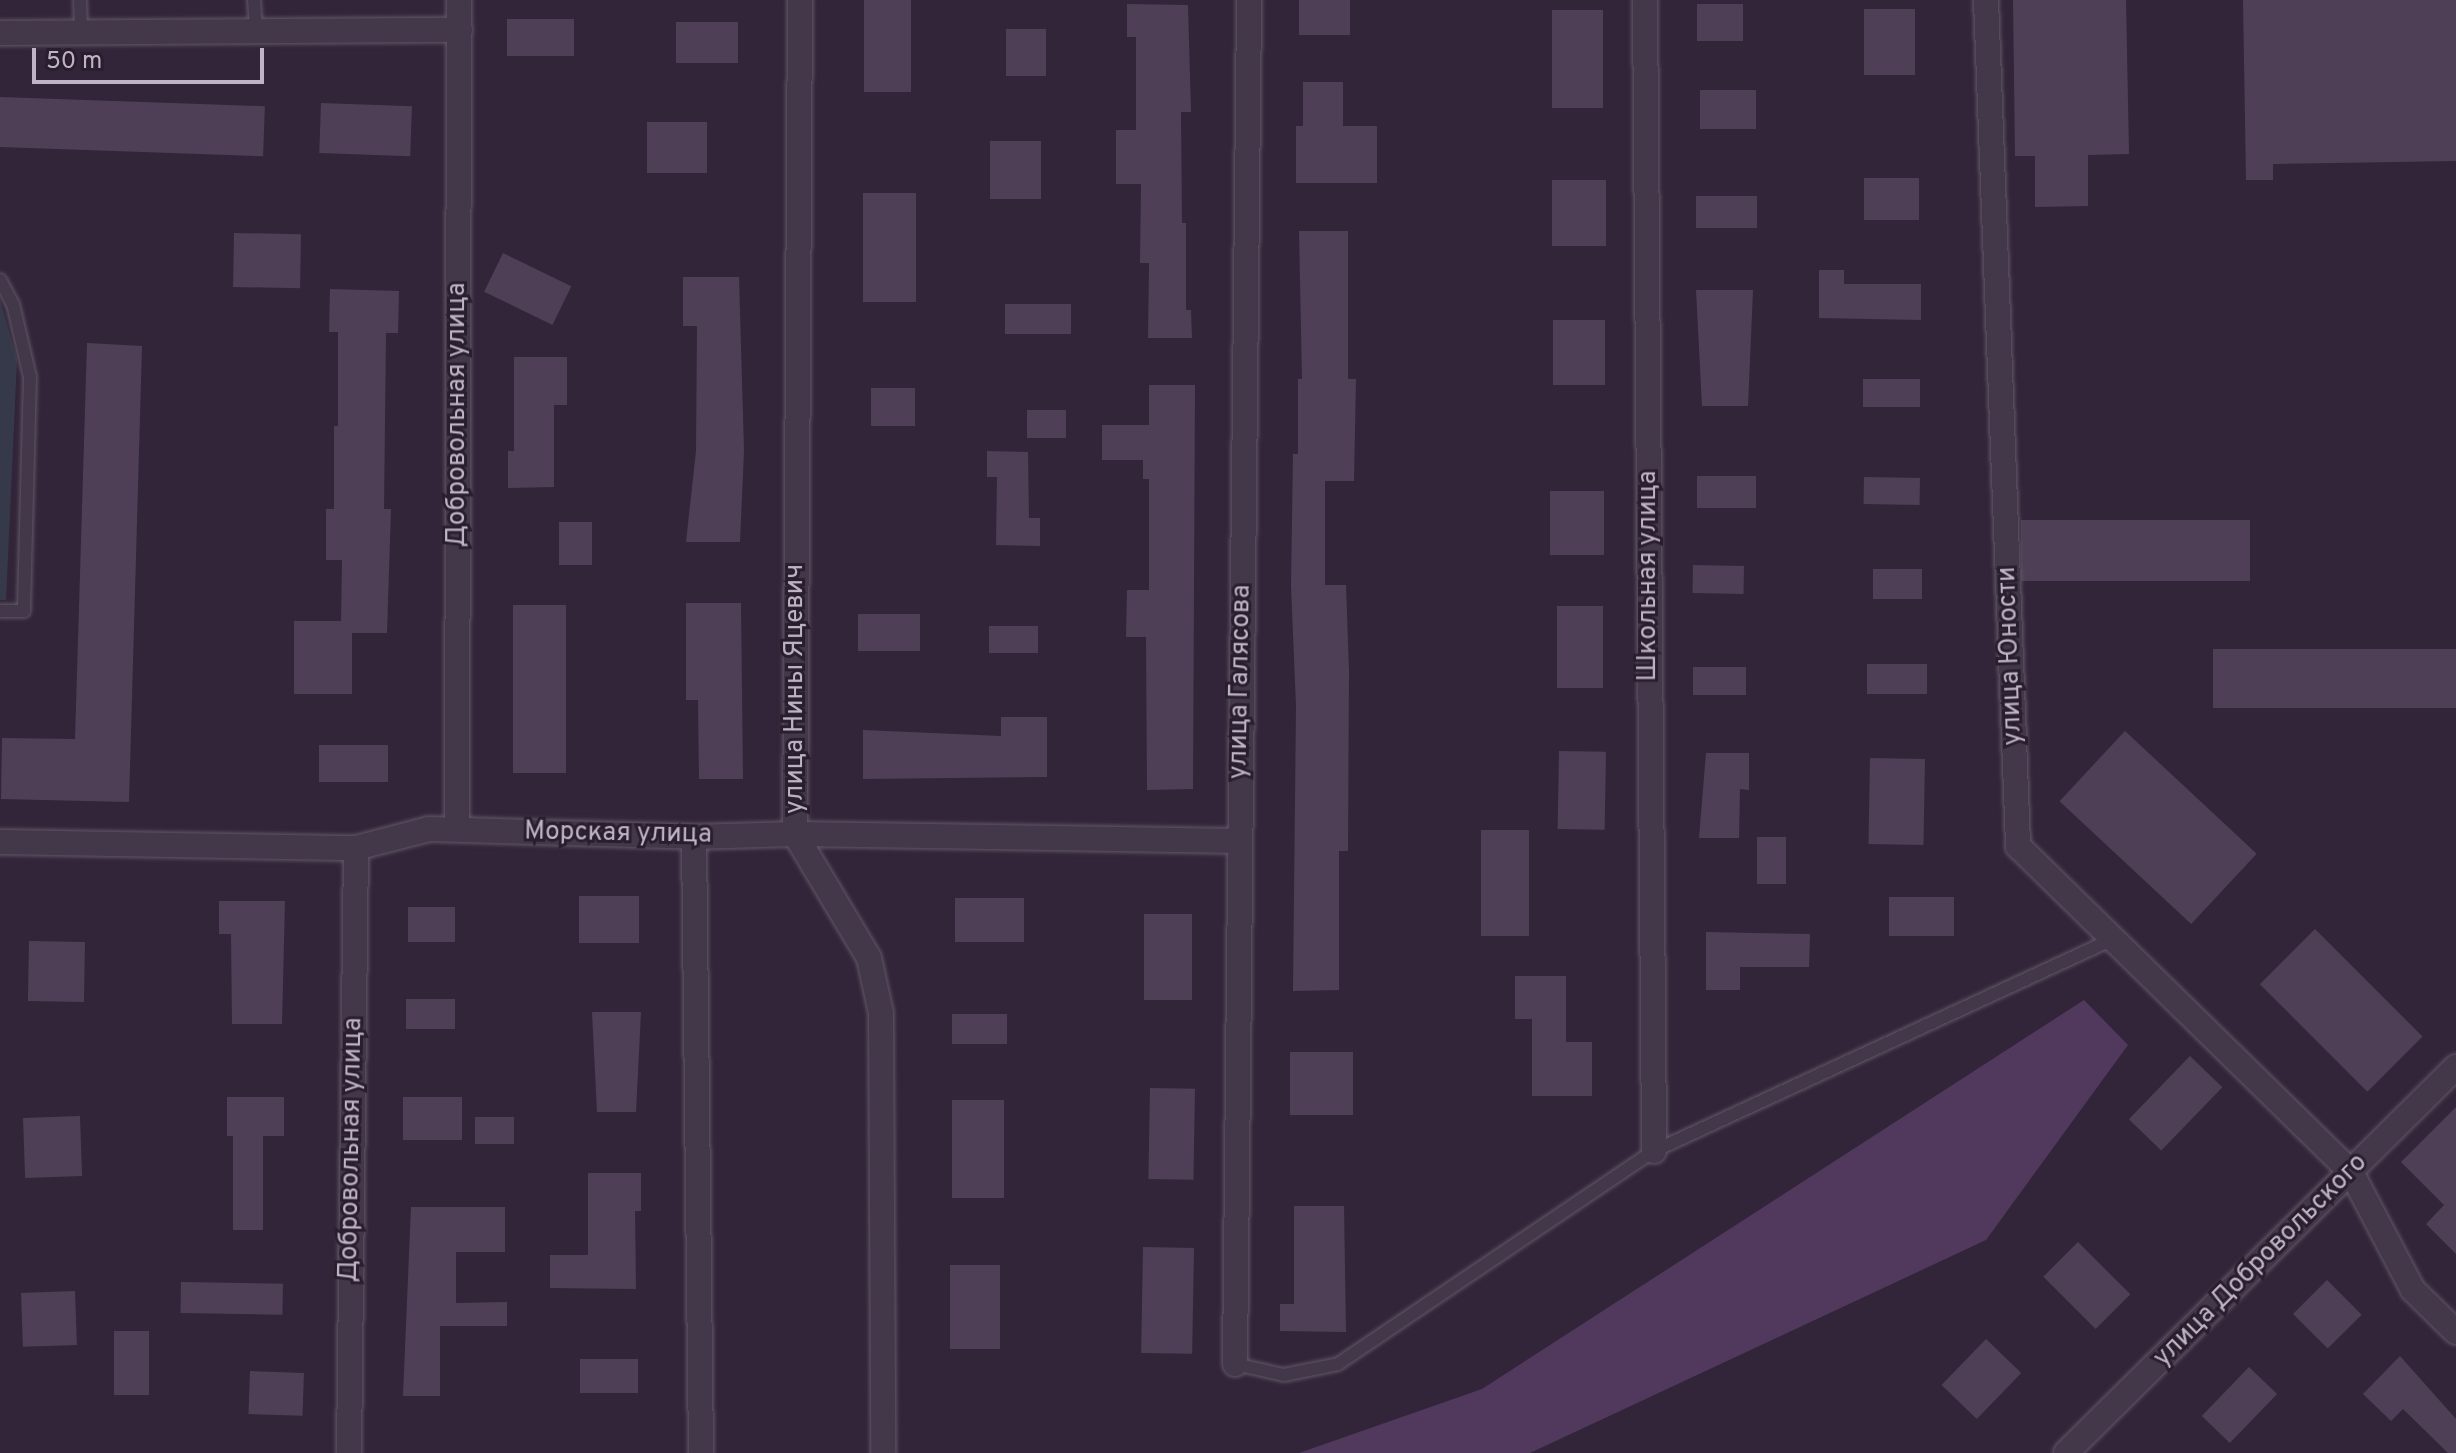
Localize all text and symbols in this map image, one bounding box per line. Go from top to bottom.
scale bar [36,32,268,82]
text: 50 m [46,47,102,77]
street label: Добровольная улица [442,283,474,547]
street label: Школьная улица [1633,471,1665,681]
street label: улица Нины Яцевич [780,564,812,814]
street label: улица Юности [1992,566,2030,746]
street label: улица Галясова [1224,584,1258,780]
street label: Морская улица [524,817,712,851]
street label: Добровольная улица [334,1017,370,1283]
street label: улица Добровольского [2148,1148,2374,1374]

